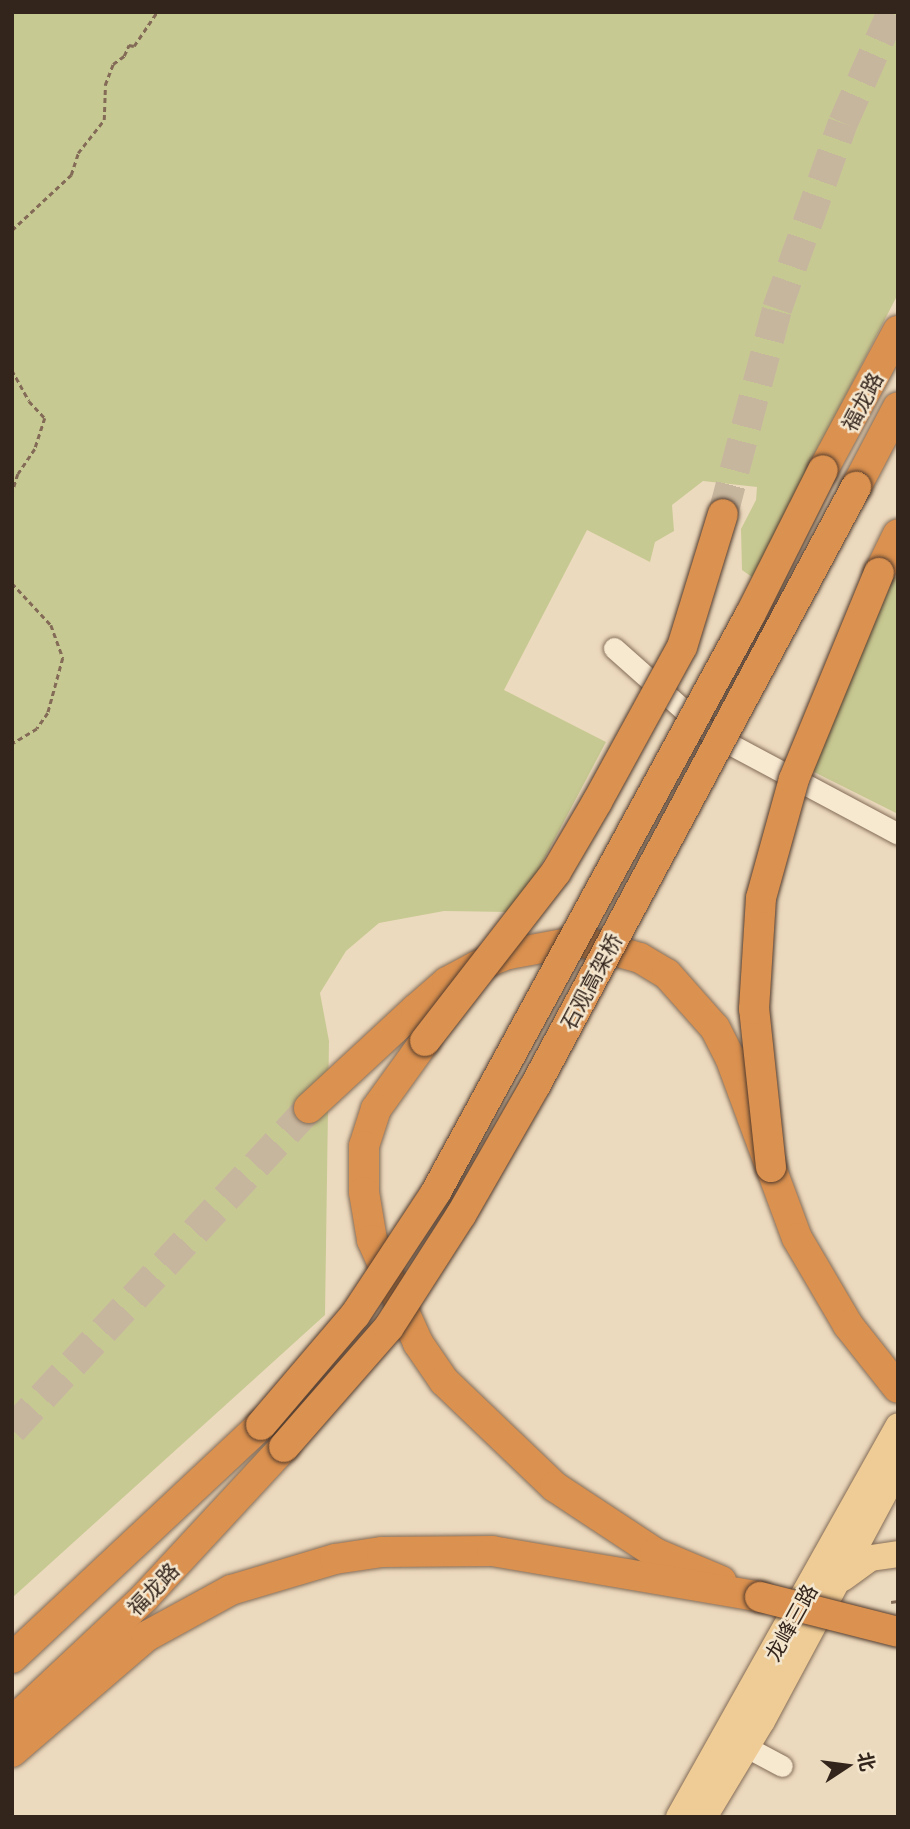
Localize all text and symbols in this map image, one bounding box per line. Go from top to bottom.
street label: 福龙路 [835,367,887,435]
street label: 石观高架桥 [554,929,626,1033]
street label: 福龙路 [121,1557,183,1619]
street label: 龙峰三路 [759,1579,821,1665]
north arrow [812,1731,882,1801]
text: 北 [852,1749,883,1774]

